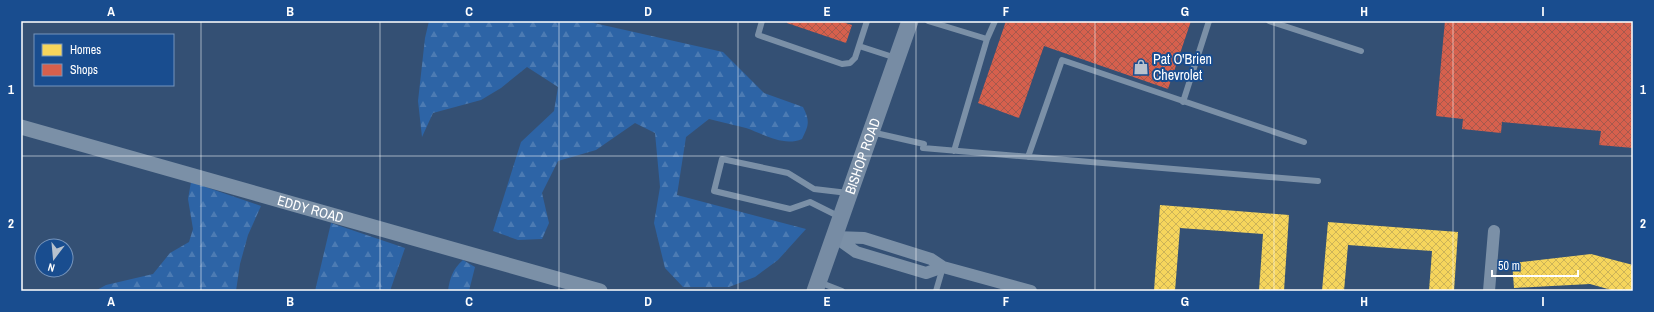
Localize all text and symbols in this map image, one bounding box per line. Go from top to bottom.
text: A [107,3,115,20]
text: B [286,3,294,20]
text: C [465,3,473,20]
text: D [644,3,652,20]
text: E [823,3,831,20]
text: F [1003,3,1010,20]
text: G [1181,3,1189,20]
text: H [1360,3,1368,20]
text: I [1542,3,1545,20]
legend [34,34,174,86]
text: Homes [70,42,101,58]
place label: Pat O'Brien Chevrolet [1153,50,1212,84]
shop icon: Pat O'Brien Chevrolet [1132,58,1150,76]
text: Shops [70,62,98,78]
text: 1 [8,81,14,98]
text: 1 [1640,81,1646,98]
street label: BISHOP ROAD [841,116,884,197]
street label: EDDY ROAD [275,191,346,227]
text: 2 [8,215,14,232]
text: 2 [1640,215,1646,232]
north arrow [34,238,74,278]
scale bar [1492,252,1578,278]
text: 50 m [1498,258,1520,274]
text: N [46,260,56,275]
text: A [107,293,115,310]
text: B [286,293,294,310]
text: C [465,293,473,310]
text: D [644,293,652,310]
text: E [823,293,831,310]
text: F [1003,293,1010,310]
text: G [1181,293,1189,310]
text: H [1360,293,1368,310]
text: I [1542,293,1545,310]

